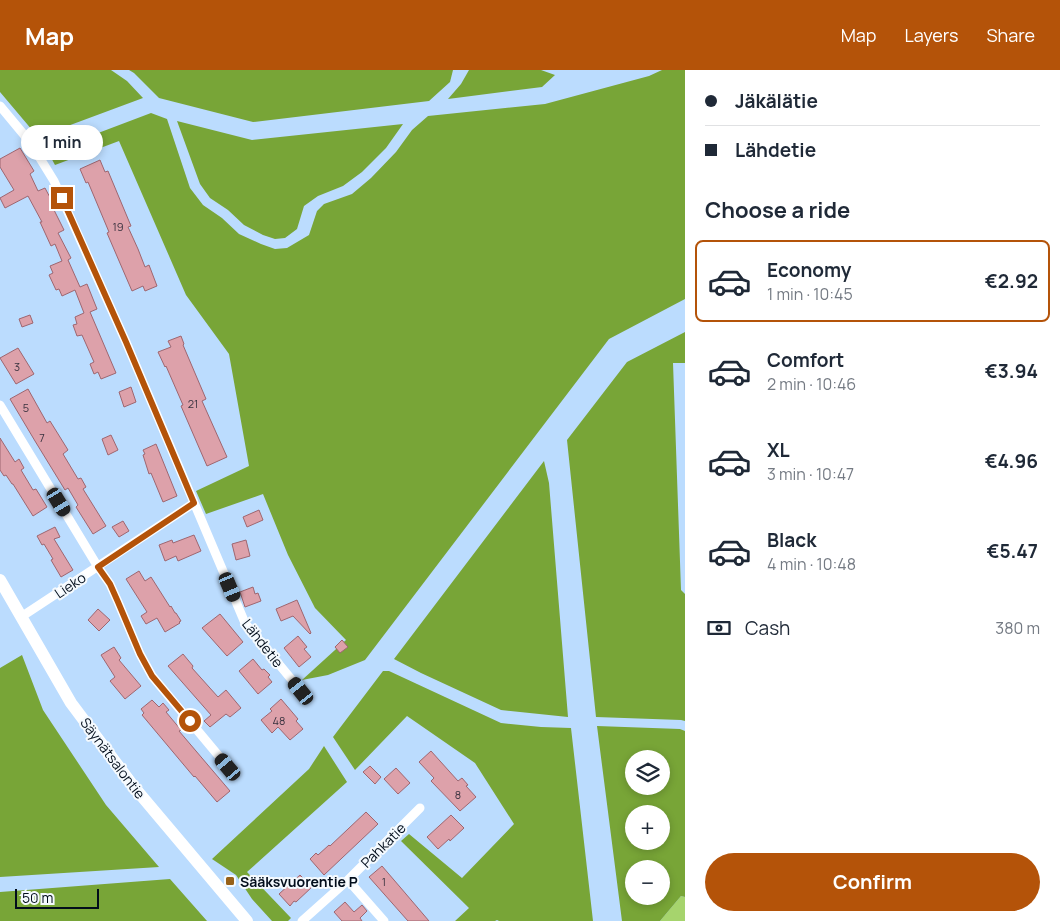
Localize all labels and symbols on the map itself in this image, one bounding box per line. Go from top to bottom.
callout: 1 min [21,126,103,160]
route end [51,187,73,209]
house number: 19 [112,219,124,234]
house number: 3 [14,359,20,374]
house number: 21 [188,396,198,411]
house number: 5 [23,400,29,415]
house number: 7 [39,430,45,445]
car [44,485,73,519]
street label: Lieko [51,568,89,602]
car [217,570,242,604]
street label: Lähdetie [238,615,288,671]
car [285,675,316,707]
route start [179,710,201,732]
street label: Säynätsalontie [76,713,150,803]
house number: 48 [273,713,285,728]
car [212,751,243,783]
house number: 8 [455,787,461,802]
street label: Pahkatie [356,818,410,872]
place label: Sääksvuorentie P [240,872,358,891]
house number: 1 [382,874,386,889]
marker: Sääksvuorentie P [224,875,236,887]
scale bar [15,886,99,909]

